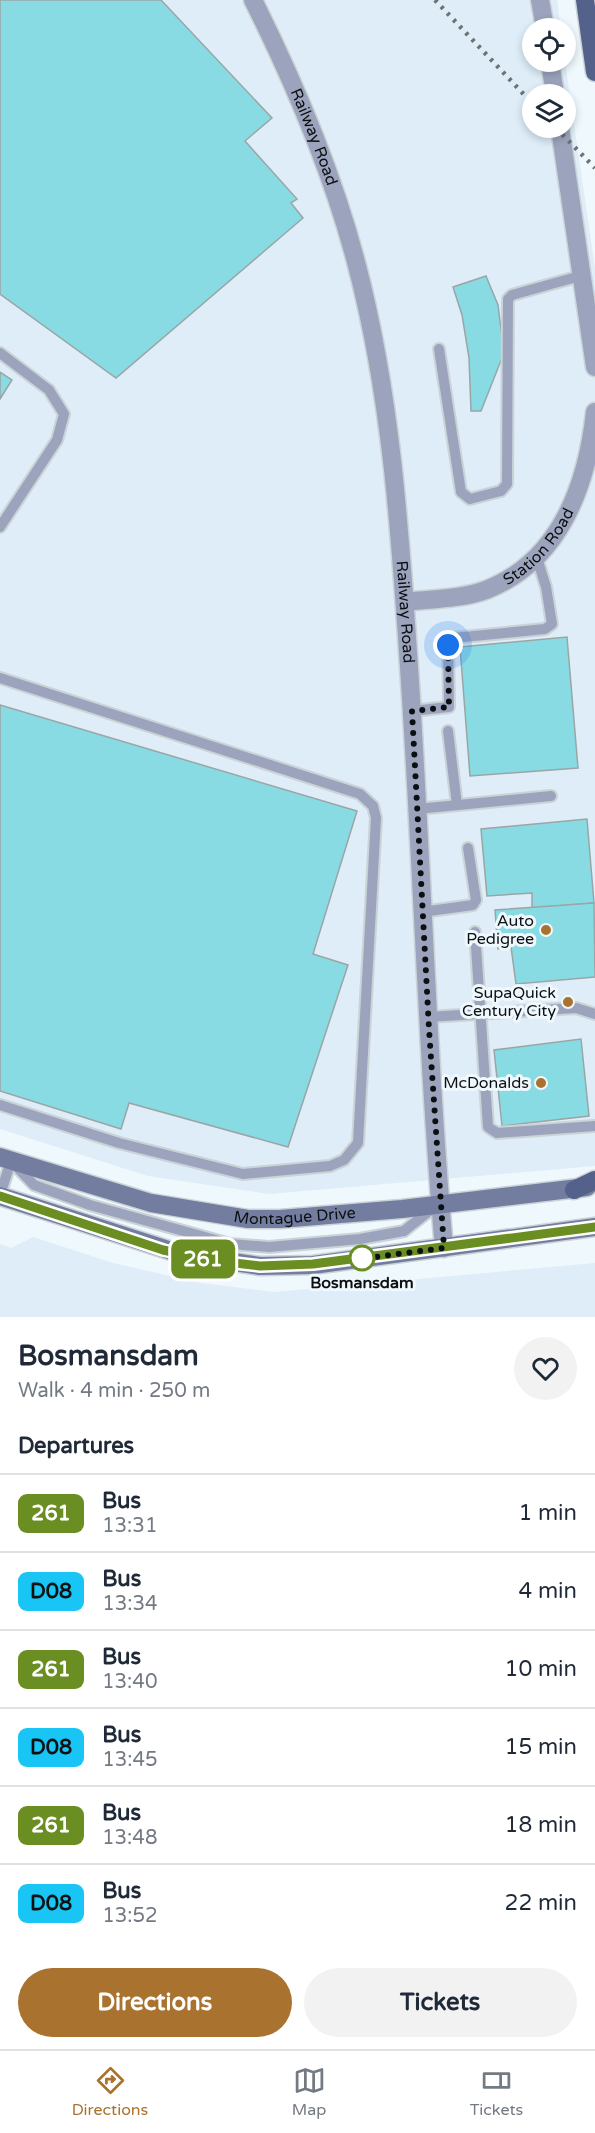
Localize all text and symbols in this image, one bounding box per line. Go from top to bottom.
map controls [522,18,576,138]
button: locate [522,18,576,72]
button: layers [522,84,576,138]
street label: Railway Road [286,85,342,188]
street label: Station Road [500,505,578,590]
street label: Railway Road [392,560,419,664]
your location [433,630,463,660]
place label: Auto Pedigree [466,911,534,949]
marker: Auto Pedigree [539,923,553,937]
place label: SupaQuick Century City [462,983,556,1021]
marker: SupaQuick Century City [561,995,575,1009]
place label: McDonalds [443,1073,529,1093]
marker: McDonalds [534,1076,548,1090]
street label: Montague Drive [232,1203,356,1229]
line badge: 261 [168,1240,238,1278]
marker: Bosmansdam [349,1245,375,1271]
text: 261 [183,1247,223,1272]
place label: Bosmansdam [310,1273,414,1293]
button: heart [514,1337,577,1400]
text: Bosmansdam [18,1339,199,1373]
text: Walk · 4 min · 250 m [18,1379,210,1403]
text: Departures [18,1433,134,1459]
text: Bus [102,1488,141,1514]
text: 1 min [518,1500,577,1526]
text: 261 [31,1501,71,1526]
text: 13:31 [102,1514,157,1538]
text: Bus [102,1566,141,1592]
text: 4 min [518,1578,577,1604]
text: D08 [30,1579,72,1604]
text: 13:34 [102,1592,158,1616]
text: Bus [102,1644,141,1670]
text: 10 min [505,1656,577,1682]
text: 261 [31,1657,71,1682]
text: 13:40 [102,1670,157,1694]
text: Bus [102,1722,141,1748]
text: 15 min [505,1734,577,1760]
text: D08 [30,1735,72,1760]
text: 13:45 [102,1748,158,1772]
text: Bus [102,1800,141,1826]
text: 18 min [505,1812,577,1838]
text: 261 [31,1813,71,1838]
text: 13:48 [102,1826,157,1850]
text: Bus [102,1878,141,1904]
text: 22 min [505,1890,577,1916]
text: D08 [30,1891,72,1916]
text: 13:52 [102,1904,158,1928]
button: Directions [18,1968,292,2037]
button: Tickets [304,1968,577,2037]
tab: Directions [72,2064,148,2120]
tab: Map [292,2064,326,2120]
tab: Tickets [470,2064,523,2120]

